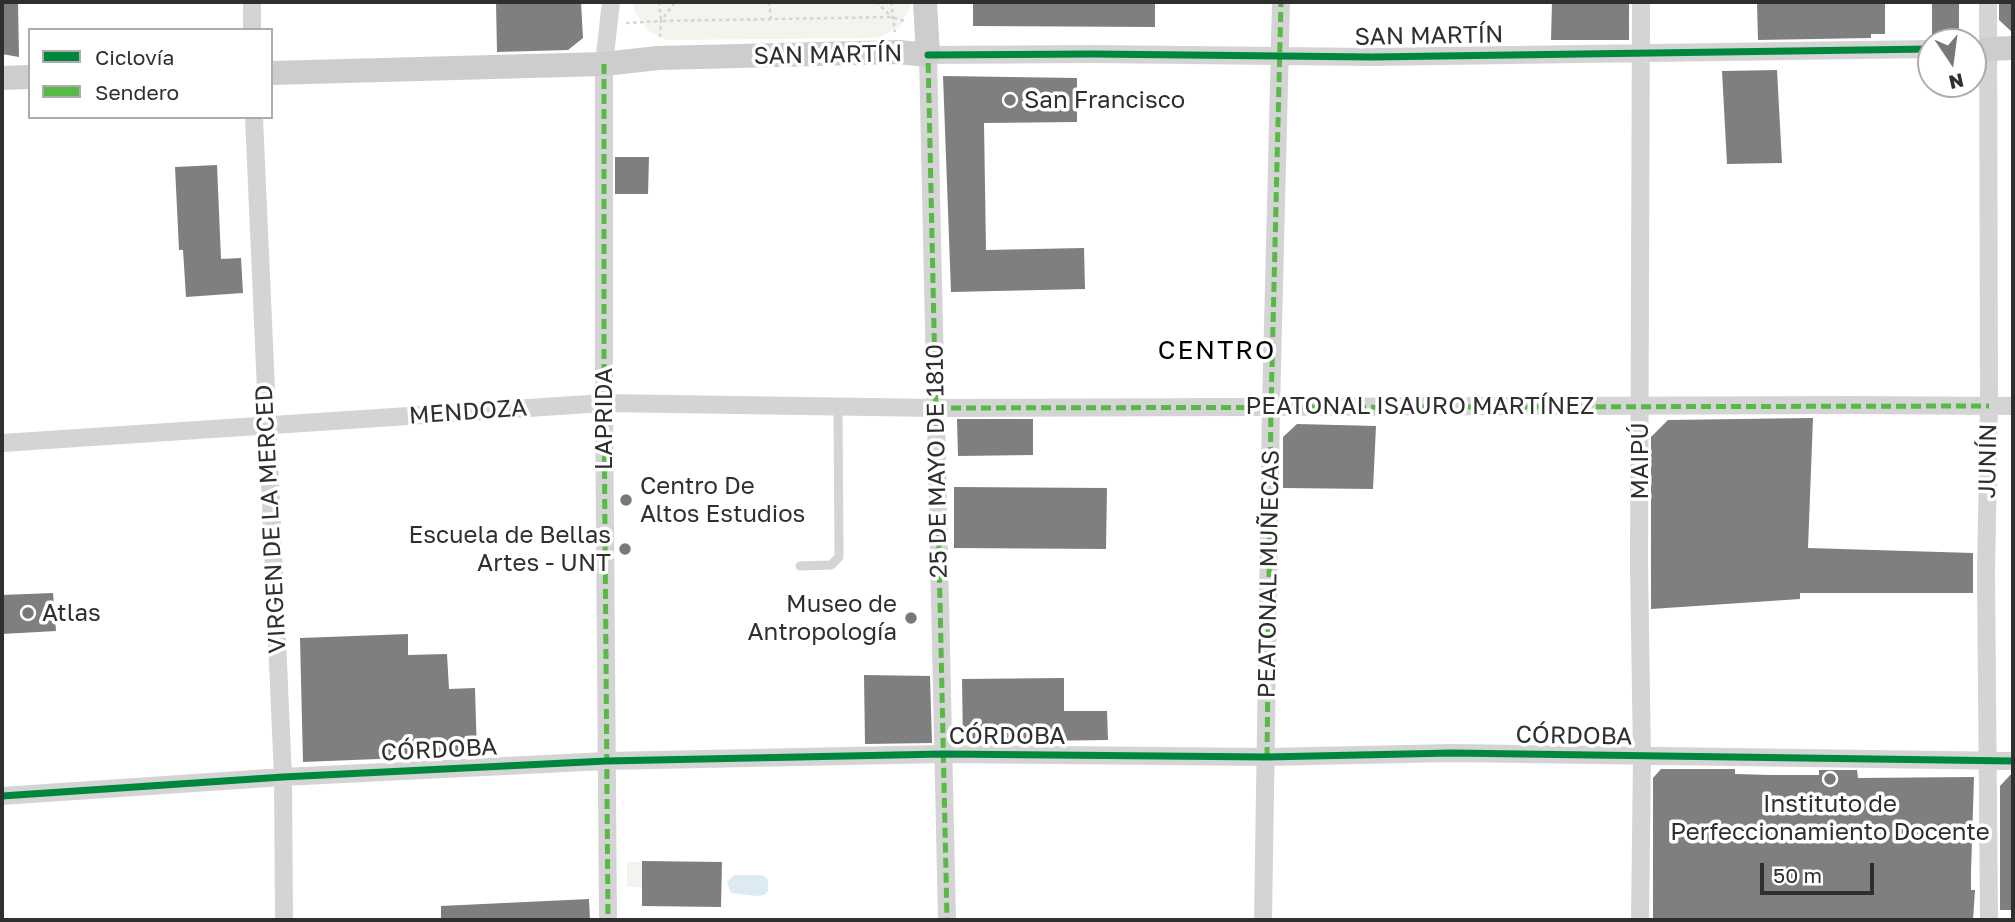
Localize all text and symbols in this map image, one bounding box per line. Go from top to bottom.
street label: SAN MARTÍN [1354,20,1504,52]
legend [28,28,273,119]
north arrow [1917,28,1987,98]
street label: SAN MARTÍN [753,39,903,71]
text: Ciclovía [95,44,174,70]
text: N [1947,69,1966,95]
text: Sendero [95,79,179,105]
place label: San Francisco [1024,86,1185,114]
marker: San Francisco [1002,92,1018,108]
district label: CENTRO [1159,335,1275,367]
street label: 25 DE MAYO DE 1810 [921,344,953,578]
street label: LAPRIDA [590,368,618,470]
street label: VIRGEN DE LA MERCED [250,384,292,654]
street label: PEATONAL ISAURO MARTÍNEZ [1246,392,1594,420]
street label: MENDOZA [408,394,528,430]
street label: MAIPÚ [1626,422,1654,500]
street label: JUNÍN [1973,423,2003,499]
street label: PEATONAL MUÑECAS [1252,449,1286,699]
place label: Centro De Altos Estudios [640,472,805,528]
marker: Centro De Altos Estudios [618,492,634,508]
place label: Escuela de Bellas Artes - UNT [409,521,611,577]
marker: Escuela de Bellas Artes - UNT [617,541,633,557]
place label: Museo de Antropología [748,590,897,646]
place label: Atlas [42,599,101,627]
marker: Atlas [20,605,36,621]
marker: Museo de Antropología [903,610,919,626]
street label: CÓRDOBA [1515,721,1633,751]
street label: CÓRDOBA [949,722,1065,750]
street label: CÓRDOBA [380,733,498,767]
marker: Instituto de Perfeccionamiento Docente [1822,771,1838,787]
place label: Instituto de Perfeccionamiento Docente [1670,790,1990,846]
scale bar [1763,848,1877,892]
text: 50 m [1773,862,1822,888]

